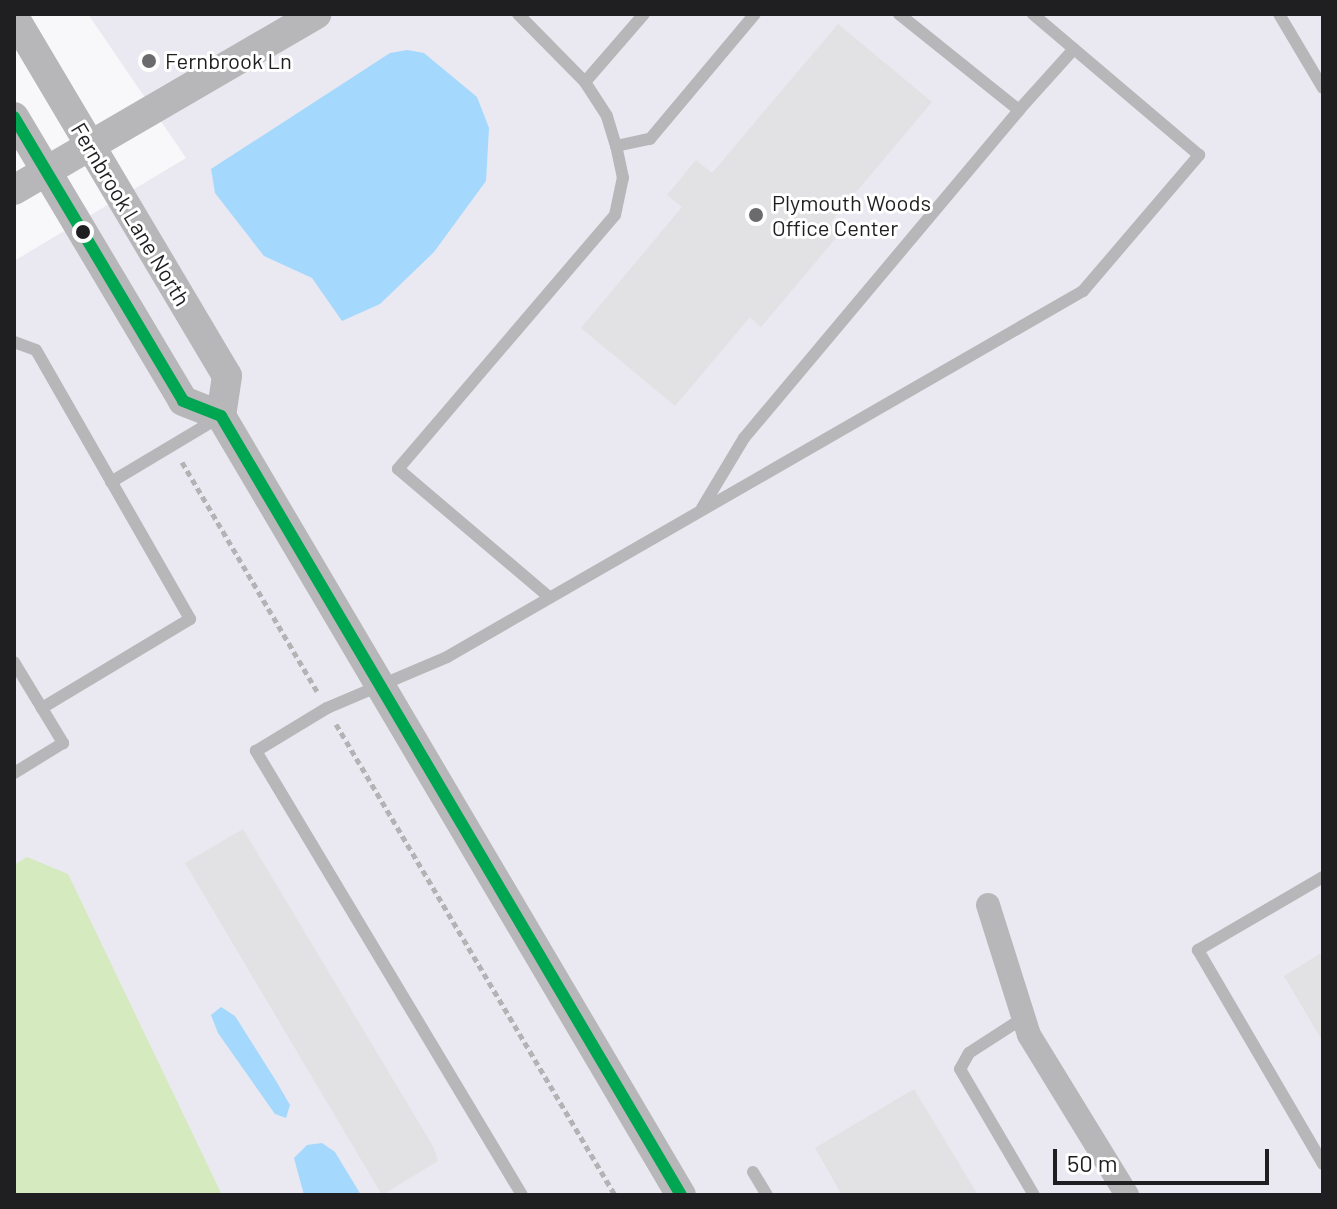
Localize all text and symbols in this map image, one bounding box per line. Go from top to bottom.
place label: Fernbrook Ln [165,48,292,74]
marker: Fernbrook Ln [140,52,158,70]
street label: Fernbrook Lane North [66,118,196,310]
place label: Plymouth Woods Office Center [772,189,931,240]
marker: Plymouth Woods Office Center [747,206,765,224]
unlabelled marker [75,224,91,240]
scale bar [1057,1133,1273,1183]
text: 50 m [1067,1148,1118,1177]

